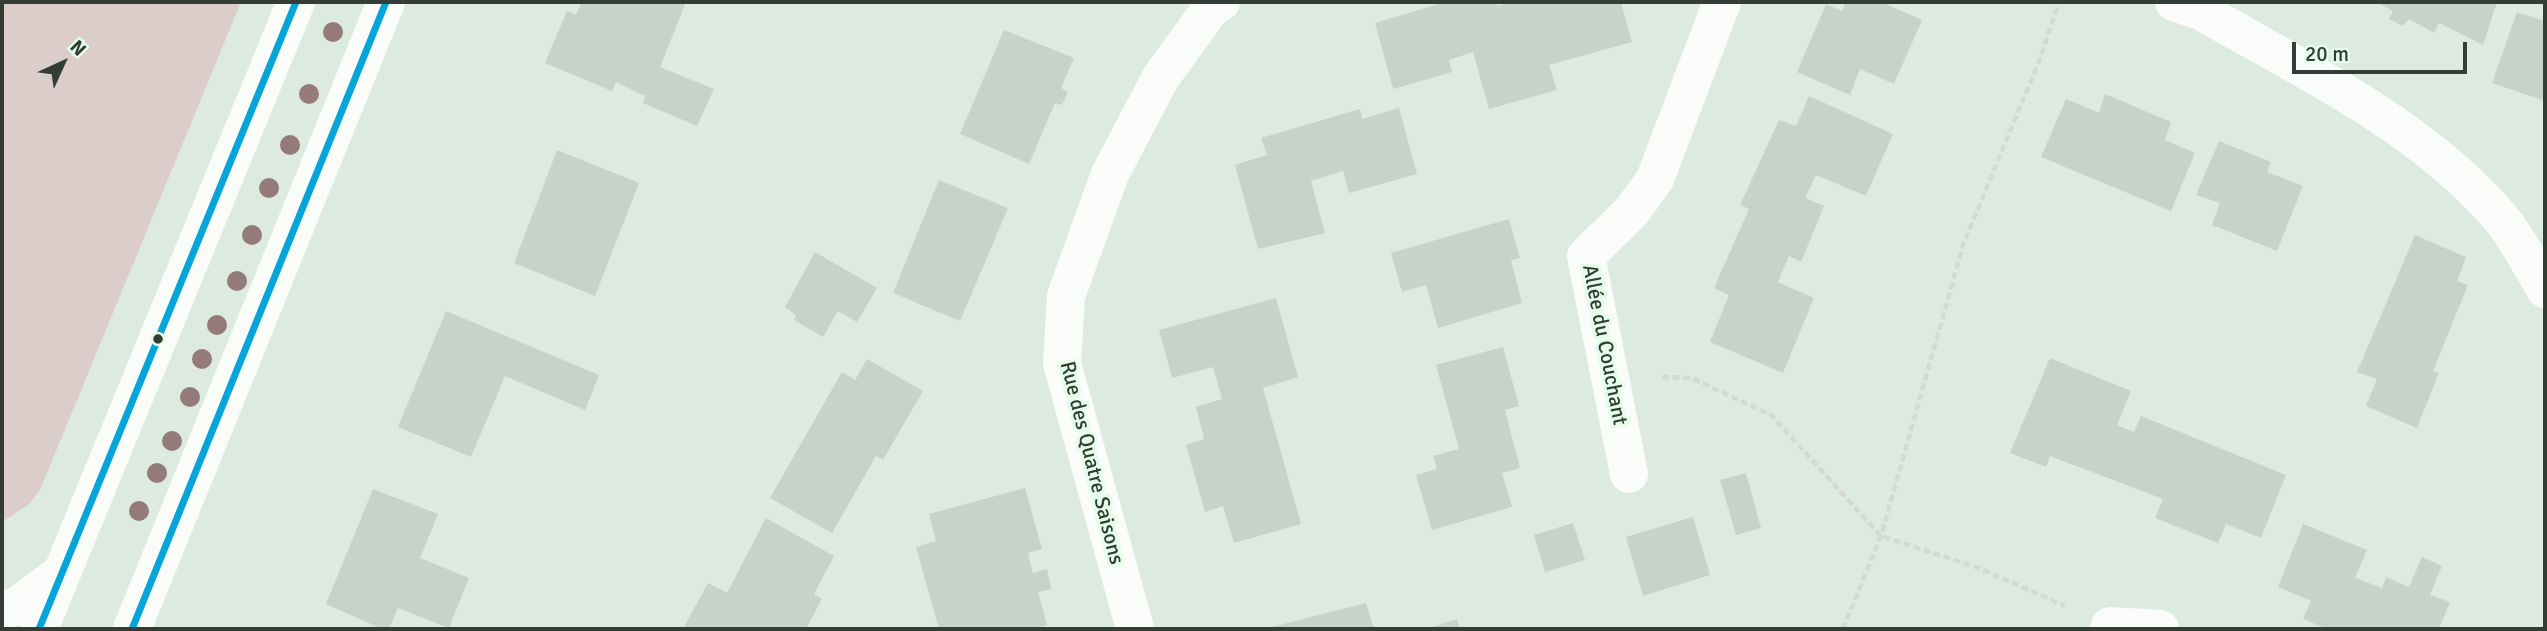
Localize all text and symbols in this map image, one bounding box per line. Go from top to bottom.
north arrow [28,28,98,98]
scale bar [2295,28,2470,72]
text: N [65,35,91,61]
text: 20 m [2305,41,2349,67]
street label: Allée du Couchant [1576,263,1632,427]
unlabelled marker [151,332,165,346]
street label: Rue des Quatre Saisons [1054,359,1128,567]

